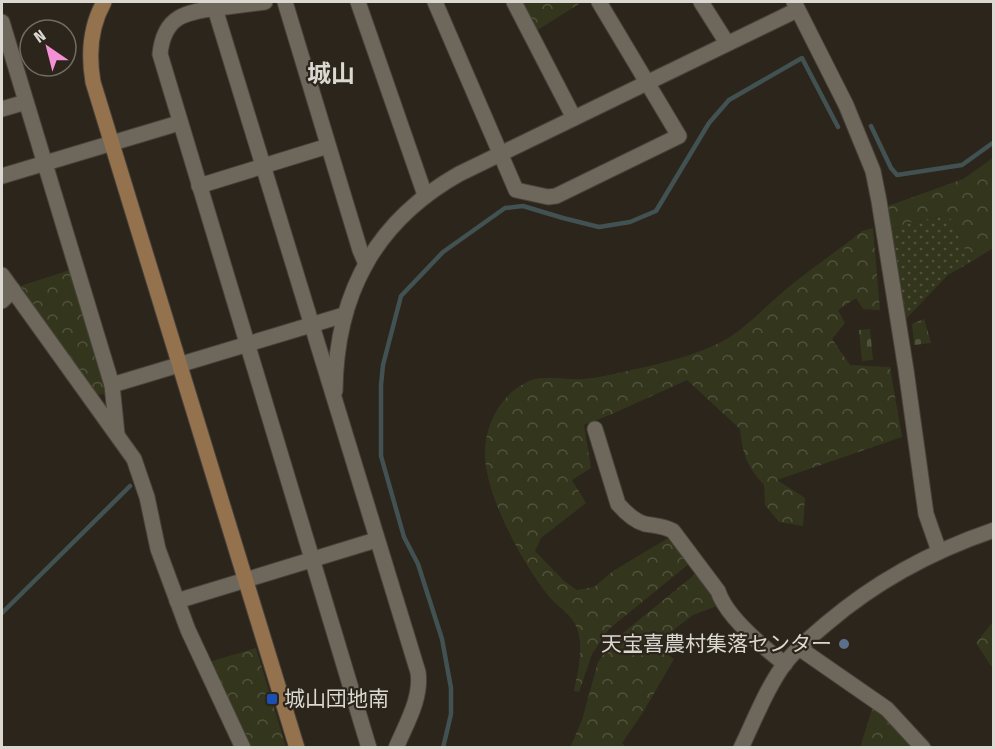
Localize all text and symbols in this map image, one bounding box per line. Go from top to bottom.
north arrow [18,18,78,78]
text: N [30,26,49,47]
district label: 城山 [307,60,355,88]
place label: 天宝喜農村集落センター [601,631,832,657]
marker: 天宝喜農村集落センター [837,637,851,651]
place label: 城山団地南 [284,686,389,712]
marker: 城山団地南 [265,692,279,706]

